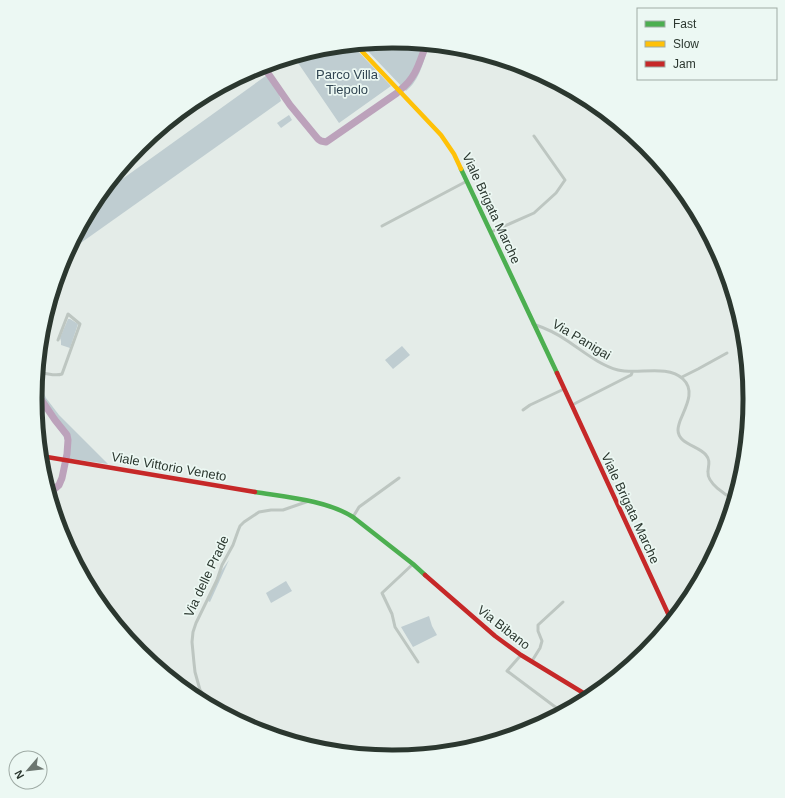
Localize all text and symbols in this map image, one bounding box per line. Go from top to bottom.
legend [637,8,777,80]
text: Fast [673,17,697,31]
text: Slow [673,37,699,51]
text: Jam [673,57,696,71]
park label: Parco Villa Tiepolo [316,67,379,97]
street label: Viale Brigata Marche [459,150,524,266]
street label: Via Panigai [550,316,614,363]
street label: Viale Vittorio Veneto [110,449,228,484]
street label: Viale Brigata Marche [598,450,663,566]
street label: Via delle Prade [181,533,232,619]
street label: Via Bibano [474,602,533,653]
north arrow [8,750,48,790]
text: N [12,768,26,781]

